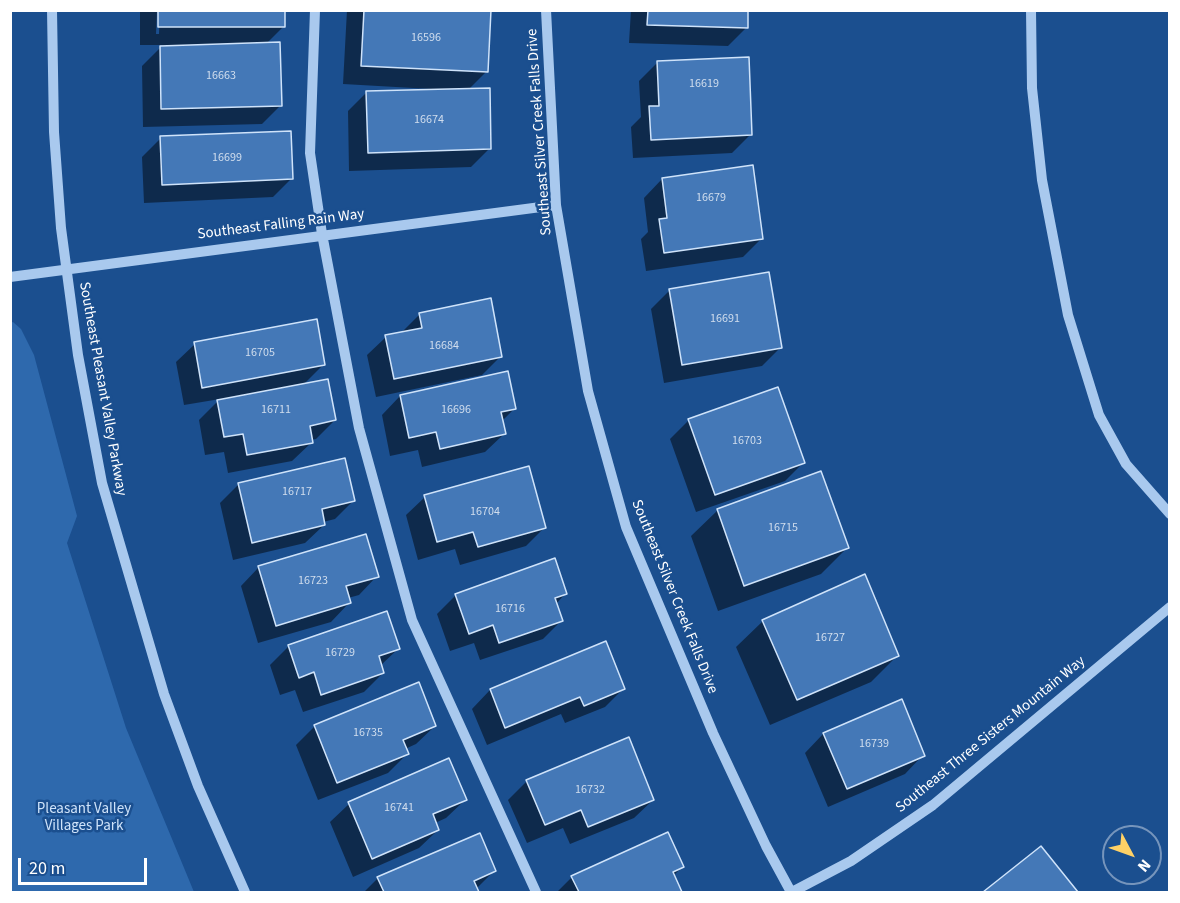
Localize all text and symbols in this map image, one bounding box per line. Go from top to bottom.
street label: Southeast Silver Creek Falls Drive [524,28,556,236]
house number: 16596 [411,31,441,45]
house number: 16663 [206,69,236,83]
house number: 16619 [689,77,719,91]
house number: 16674 [414,113,444,127]
house number: 16699 [212,151,242,165]
house number: 16679 [696,191,726,205]
street label: Southeast Falling Rain Way [197,206,365,244]
street label: Southeast Pleasant Valley Parkway [74,281,130,497]
house number: 16691 [710,312,740,326]
house number: 16684 [429,339,459,353]
house number: 16705 [245,346,275,360]
house number: 16711 [261,403,291,417]
house number: 16696 [441,403,471,417]
house number: 16703 [732,434,762,448]
house number: 16717 [282,485,312,499]
street label: Southeast Silver Creek Falls Drive [627,498,721,696]
house number: 16704 [470,505,500,519]
house number: 16715 [768,521,798,535]
house number: 16723 [298,574,328,588]
house number: 16716 [495,602,525,616]
house number: 16727 [815,631,845,645]
house number: 16729 [325,646,355,660]
street label: Southeast Three Sisters Mountain Way [893,653,1089,817]
house number: 16735 [353,726,383,740]
house number: 16739 [859,737,889,751]
house number: 16732 [575,783,605,797]
park label: Pleasant Valley Villages Park [37,801,131,836]
house number: 16741 [384,801,414,815]
north arrow [1102,825,1162,885]
scale bar [21,846,150,884]
text: N [1132,854,1156,877]
text: 20 m [29,856,65,881]

